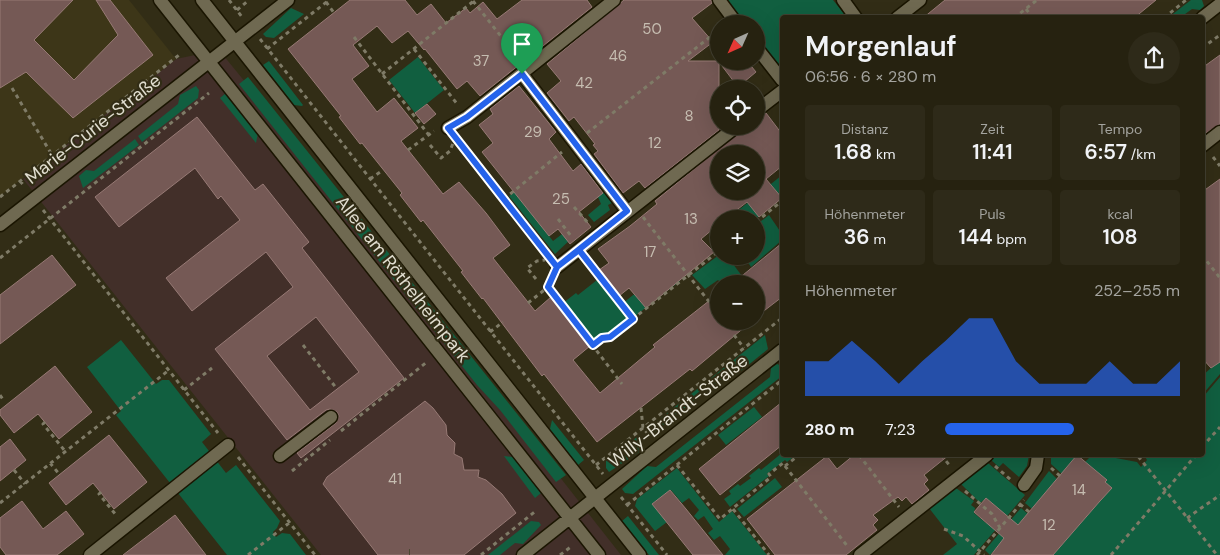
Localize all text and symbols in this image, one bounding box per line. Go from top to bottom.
north arrow [710,15,765,70]
map controls [710,15,765,330]
house number: 50 [642,19,662,39]
pin [501,23,543,74]
text: Morgenlauf [805,28,957,65]
icon: arrive [508,30,536,58]
button: share [1128,32,1180,84]
house number: 46 [609,46,627,66]
house number: 37 [473,51,489,71]
text: 06:56 · 6 × 280 m [805,66,936,87]
street label: Marie-Curie-Straße [20,68,166,190]
house number: 42 [575,73,593,93]
button: locate [710,80,765,135]
house number: 8 [684,106,694,126]
text: Distanz [841,120,888,138]
text: Zeit [980,120,1005,138]
text: Tempo [1098,120,1142,138]
house number: 29 [524,122,542,142]
house number: 12 [648,133,662,153]
text: 1.68 [834,138,872,166]
text: 11:41 [972,138,1013,166]
text: 6:57 [1085,138,1127,166]
button: layers [710,145,765,200]
text: km [872,145,895,163]
text: /km [1127,145,1156,163]
house number: 25 [552,189,570,209]
street label: Allee am Röthelheimpark [330,191,476,367]
text: Höhenmeter [825,205,905,223]
text: Puls [979,205,1006,223]
text: kcal [1108,205,1133,223]
house number: 13 [684,209,698,229]
button: + [710,210,765,265]
text: 36 [844,223,870,251]
text: 144 [959,223,993,251]
text: 108 [1103,223,1138,251]
text: m [870,230,886,248]
text: bpm [993,230,1026,248]
house number: 17 [644,242,656,262]
button: − [710,275,765,330]
text: Höhenmeter [805,280,897,301]
text: 252–255 m [1094,280,1180,301]
street label: Willy-Brandt-Straße [603,349,753,473]
text: 280 m [805,419,854,440]
text: 7:23 [885,419,915,440]
house number: 41 [388,469,402,489]
house number: 14 [1072,480,1086,500]
house number: 12 [1042,515,1056,535]

